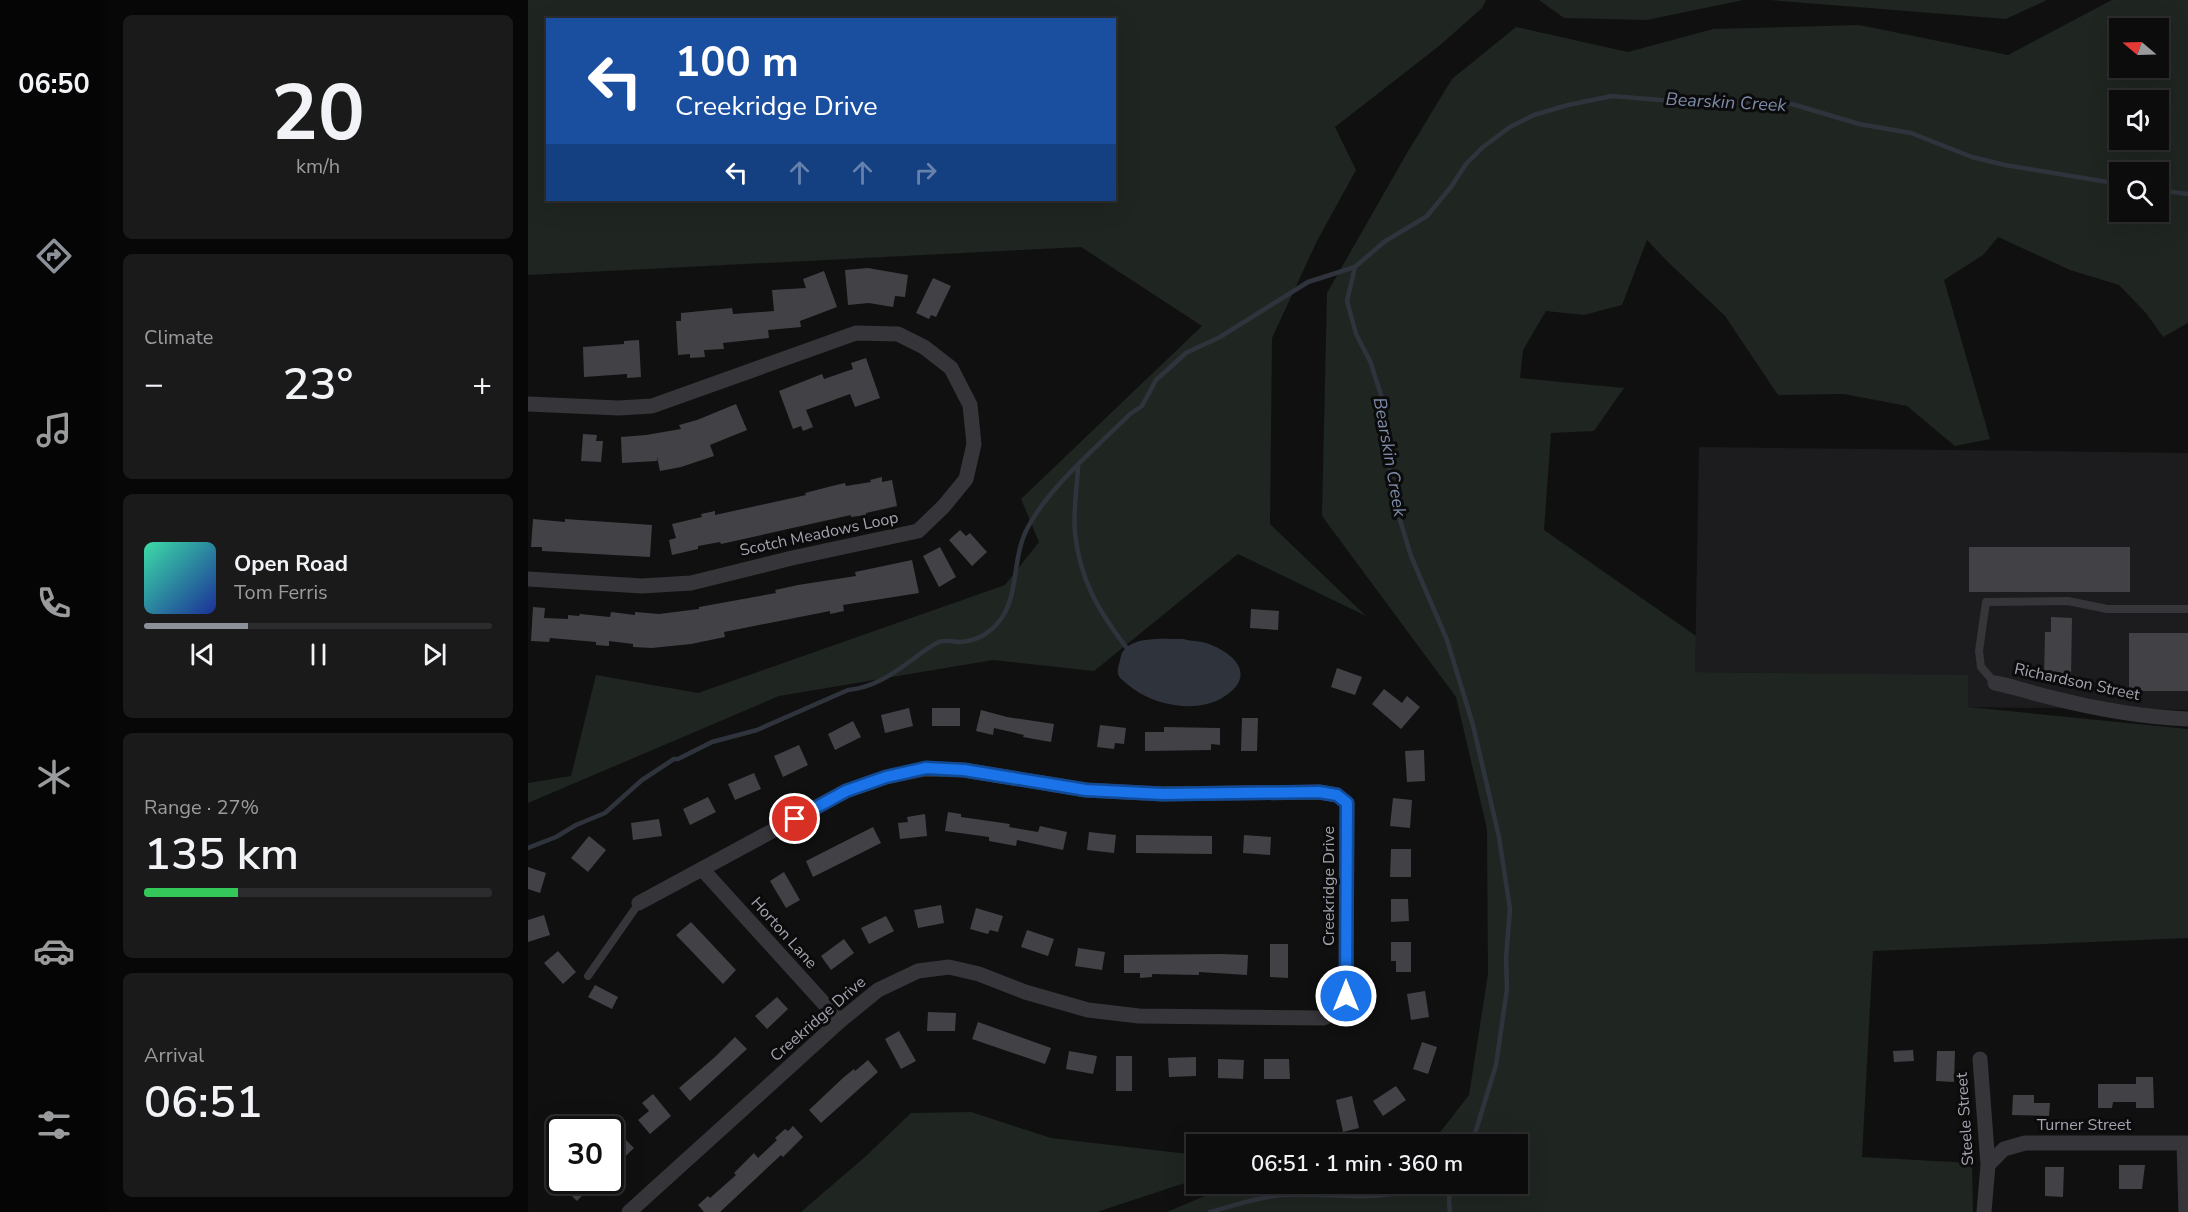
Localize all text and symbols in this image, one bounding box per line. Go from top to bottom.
north arrow [2109,18,2169,78]
map controls [2109,18,2169,222]
text: 100 m [675,34,799,91]
icon: left [576,42,654,120]
text: 20 [271,60,365,167]
text: 06:50 [18,66,90,103]
water label: Bearskin Creek [1665,87,1788,117]
text: Creekridge Drive [675,88,878,125]
button: sound [2109,90,2169,150]
text: km/h [296,153,340,180]
icon: left [720,156,753,189]
icon: ahead [783,156,816,189]
icon: ahead [846,156,879,189]
icon: right [909,156,942,189]
button: search [2109,162,2169,222]
icon: directions [33,235,75,277]
text: Climate [144,324,213,351]
text: 23° [283,354,353,415]
text: − [144,362,164,407]
text: + [472,362,492,407]
water label: Bearskin Creek [1368,395,1412,520]
icon: music [33,409,75,451]
street label: Scotch Meadows Loop [738,506,900,562]
text: Open Road [234,549,348,579]
text: Tom Ferris [234,579,328,606]
icon: phone [33,582,75,624]
icon: previous [186,638,219,671]
icon: pause [302,638,335,671]
icon: next [418,638,451,671]
street label: Richardson Street [2012,658,2142,706]
icon: climate [33,756,75,798]
pin [769,793,820,844]
text: Range · 27% [144,794,259,821]
icon: arrive [778,802,811,835]
text: 135 km [144,824,299,885]
street label: Creekridge Drive [1318,826,1340,946]
street label: Horton Lane [746,892,822,974]
icon: car [33,930,75,972]
position arrow [1314,964,1378,1028]
street label: Creekridge Drive [765,971,871,1067]
text: Arrival [144,1042,204,1069]
street label: Steele Street [1951,1071,1979,1166]
text: 06:51 [144,1072,263,1133]
icon: filters [33,1104,75,1146]
street label: Turner Street [2037,1114,2132,1136]
speed limit sign: 30 [546,1116,624,1194]
text: 06:51 · 1 min · 360 m [1251,1149,1463,1179]

